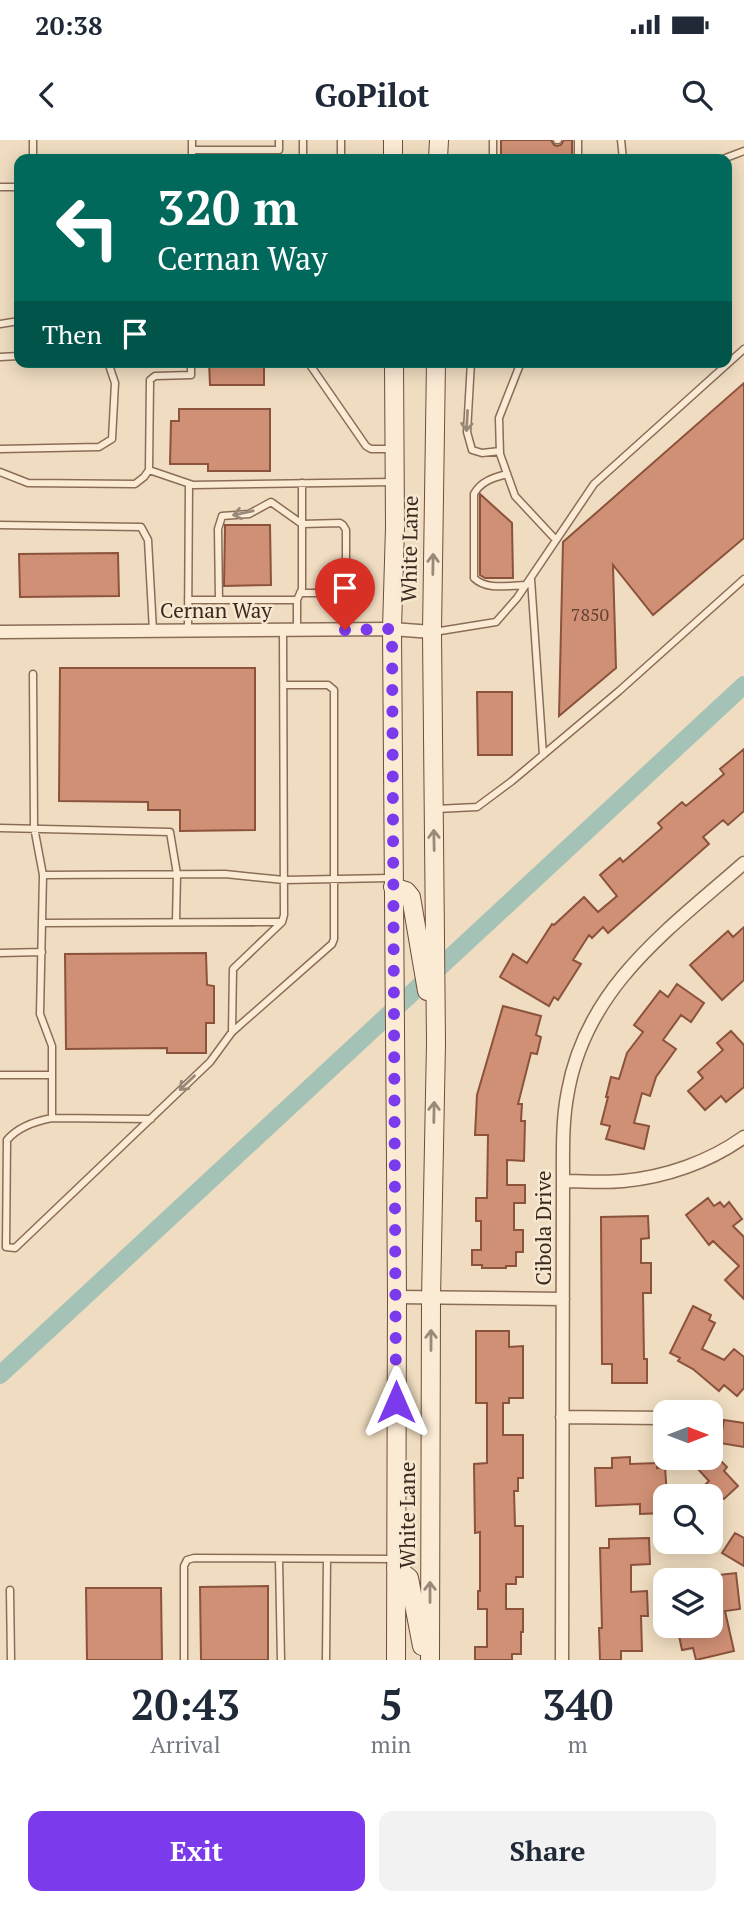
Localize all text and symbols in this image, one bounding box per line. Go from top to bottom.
text: 20:38 [35,8,103,42]
text: GoPilot [314,74,430,116]
icon: back [28,76,66,114]
icon: search [678,76,716,114]
text: 320 m [157,174,299,239]
icon: left [42,182,133,273]
text: Cernan Way [157,237,327,279]
icon: arrive [116,315,154,353]
text: Then [42,317,102,351]
one-way arrow [461,409,474,432]
street label: White Lane [394,495,424,603]
one-way arrow [232,508,254,521]
one-way arrow [426,553,440,576]
pin [315,558,375,630]
icon: arrive [326,569,364,607]
street label: Cernan Way [160,596,272,624]
house number: 7850 [571,602,609,626]
one-way arrow [428,828,441,851]
one-way arrow [179,1075,196,1092]
one-way arrow [428,1101,441,1124]
street label: Cibola Drive [529,1170,557,1286]
one-way arrow [424,1329,438,1352]
position arrow [359,1365,433,1439]
north arrow [653,1400,723,1470]
map controls [653,1400,723,1638]
street label: White Lane [393,1462,421,1568]
button: search [653,1484,723,1554]
button: layers [653,1568,723,1638]
one-way arrow [423,1581,437,1604]
text: 20:43 [131,1676,240,1732]
text: 5 [379,1676,403,1732]
text: 340 [542,1676,613,1732]
text: Arrival [150,1729,221,1760]
text: min [371,1729,411,1760]
text: m [568,1729,588,1760]
button: Exit [28,1811,365,1891]
button: Share [379,1811,716,1891]

